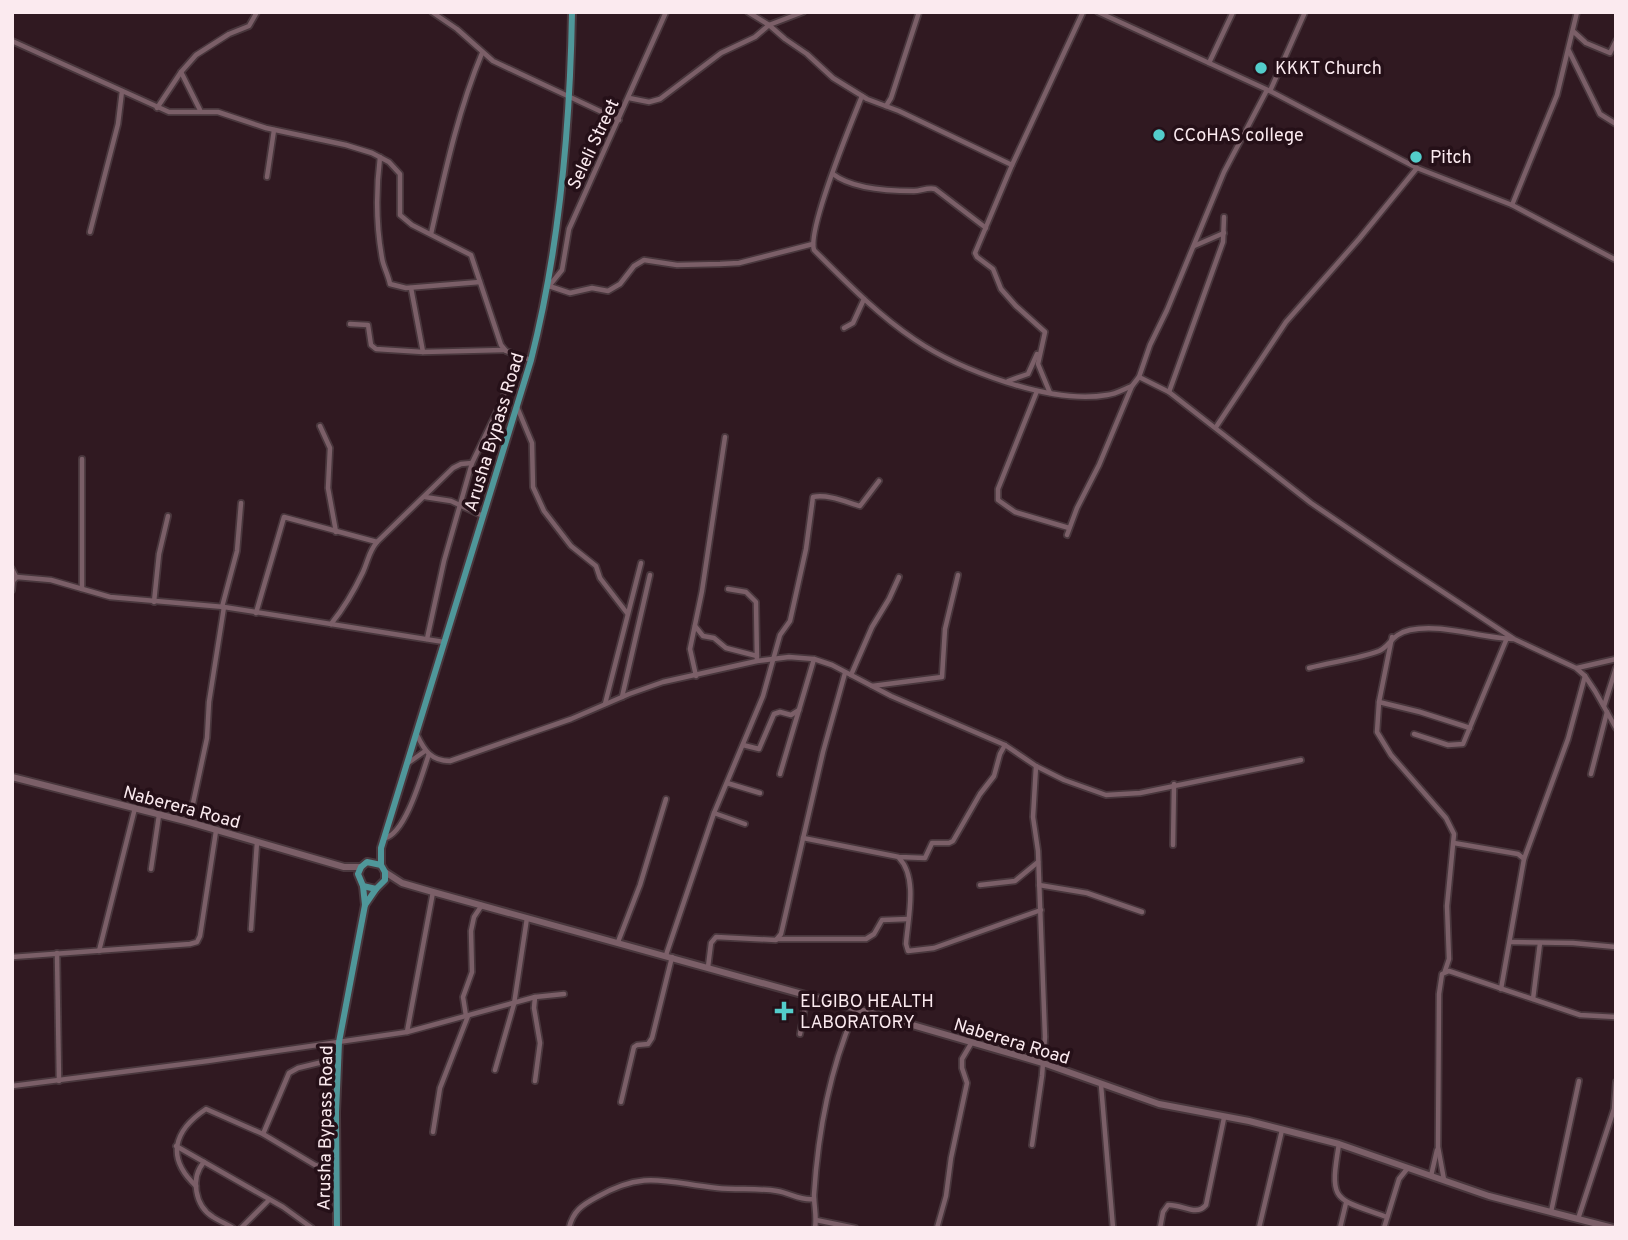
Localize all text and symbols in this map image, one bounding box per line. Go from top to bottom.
place label: KKKT Church [1275,58,1382,81]
marker: KKKT Church [1253,60,1269,76]
street label: Seleli Street [563,96,625,194]
place label: CCoHAS college [1173,125,1304,148]
marker: CCoHAS college [1151,127,1167,143]
place label: Pitch [1430,147,1472,170]
marker: Pitch [1408,149,1424,165]
street label: Arusha Bypass Road [460,350,531,515]
street label: Naberera Road [120,782,243,835]
place label: ELGIBO HEALTH LABORATORY [800,991,934,1035]
marker: ELGIBO HEALTH LABORATORY [774,1001,794,1021]
street label: Naberera Road [951,1014,1072,1071]
street label: Arusha Bypass Road [314,1045,339,1211]

